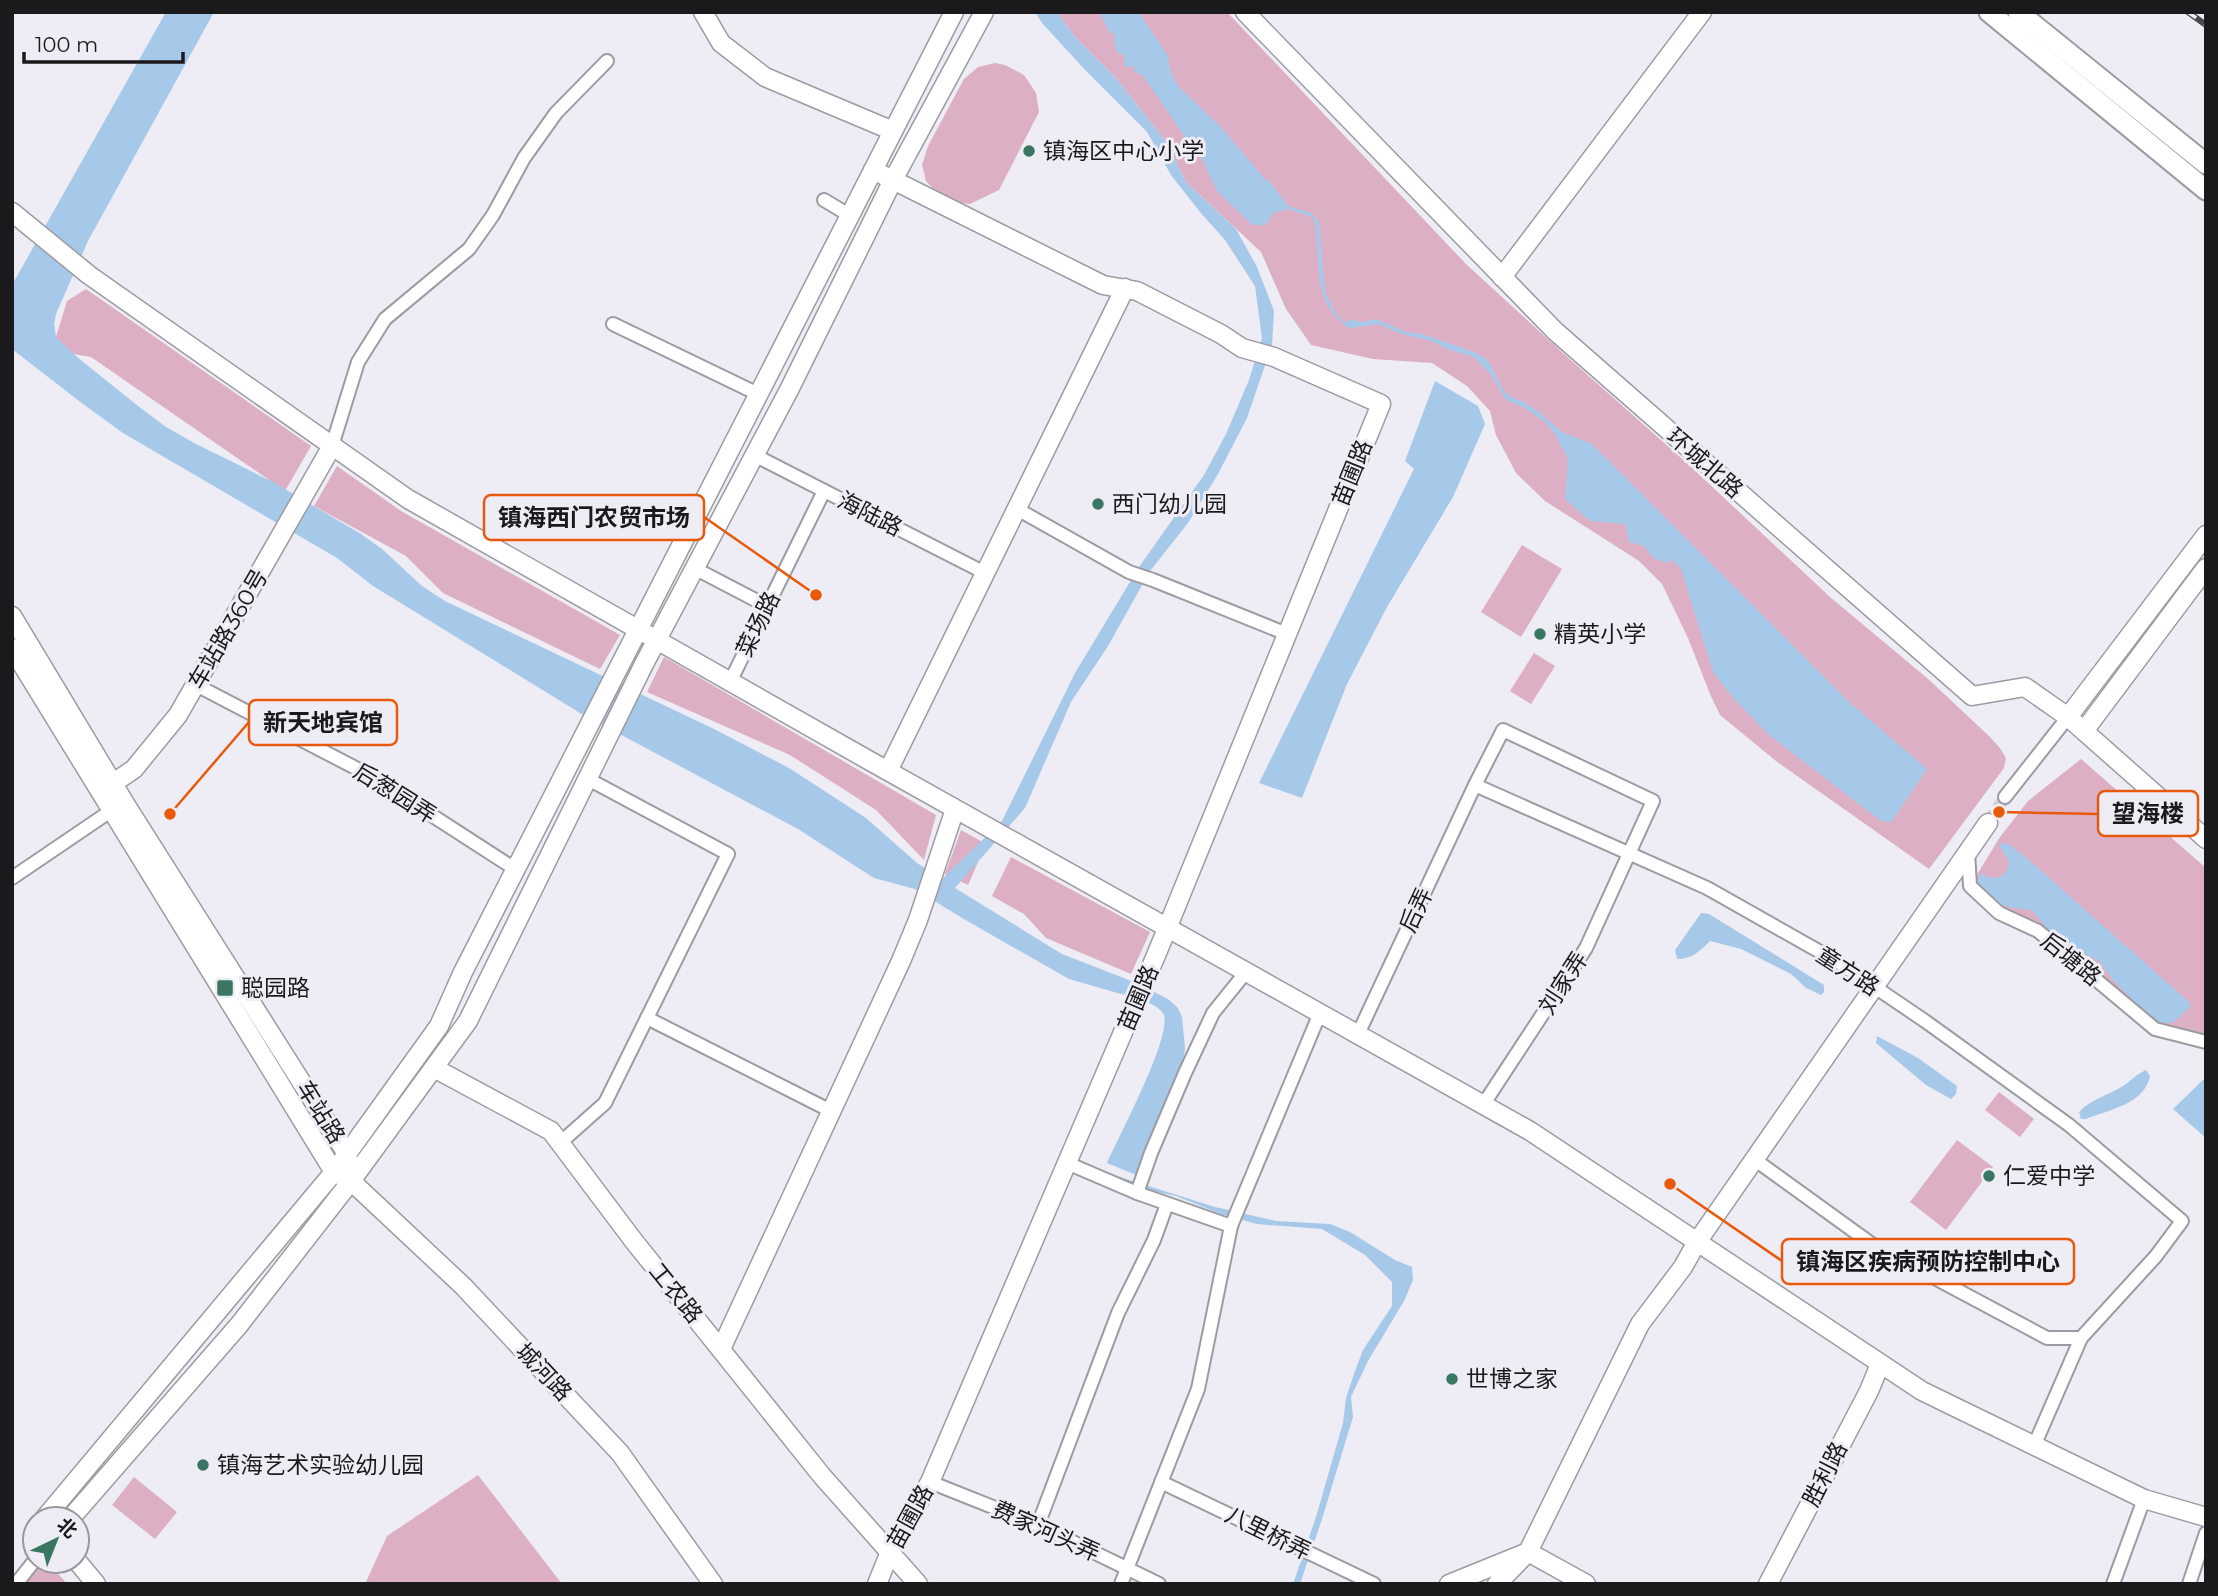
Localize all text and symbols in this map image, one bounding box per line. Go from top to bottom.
scale bar [24,21,184,65]
text: 100 m [35,32,98,57]
place label: 镇海区中心小学 [1043,137,1204,165]
marker: 镇海区中心小学 [1021,143,1037,159]
street label: 环城北路 [1661,422,1749,504]
street label: 苗圃路 [1326,436,1378,510]
street label: 海陆路 [833,486,907,542]
place label: 西门幼儿园 [1112,490,1227,518]
callout: 镇海西门农贸市场 [484,495,704,540]
marker: 西门幼儿园 [1090,496,1106,512]
text: 镇海西门农贸市场 [498,503,690,532]
street label: 车站路360号 [182,564,274,694]
street label: 菜场路 [730,587,786,661]
place label: 精英小学 [1554,620,1646,648]
marker: 精英小学 [1532,626,1548,642]
callout: 新天地宾馆 [249,700,397,745]
text: 新天地宾馆 [263,708,383,737]
street label: 后葱园弄 [349,757,441,829]
callout: 望海楼 [2098,791,2198,836]
text: 望海楼 [2112,799,2184,828]
street label: 后弄 [1394,883,1438,937]
street label: 后塘路 [2035,926,2107,992]
street label: 童方路 [1811,940,1885,1002]
street label: 刘家弄 [1532,946,1594,1020]
street label: 苗圃路 [1112,961,1164,1035]
place label: 聪园路 [241,974,310,1002]
marker: 聪园路 [215,978,235,998]
street label: 车站路 [291,1075,351,1149]
place label: 仁爱中学 [2003,1162,2095,1190]
marker: 仁爱中学 [1981,1168,1997,1184]
callout: 镇海区疾病预防控制中心 [1782,1239,2074,1284]
text: 镇海区疾病预防控制中心 [1796,1247,2060,1276]
street label: 工农路 [643,1257,709,1329]
street label: 城河路 [510,1337,578,1407]
place label: 世博之家 [1466,1365,1558,1393]
marker: 世博之家 [1444,1371,1460,1387]
street label: 胜利路 [1797,1437,1853,1511]
place label: 镇海艺术实验幼儿园 [217,1451,424,1479]
marker: 镇海艺术实验幼儿园 [195,1457,211,1473]
street label: 苗圃路 [881,1480,939,1554]
street label: 费家河头弄 [988,1495,1104,1567]
street label: 八里桥弄 [1221,1500,1315,1566]
north arrow [21,1505,91,1575]
text: 北 [52,1513,82,1543]

